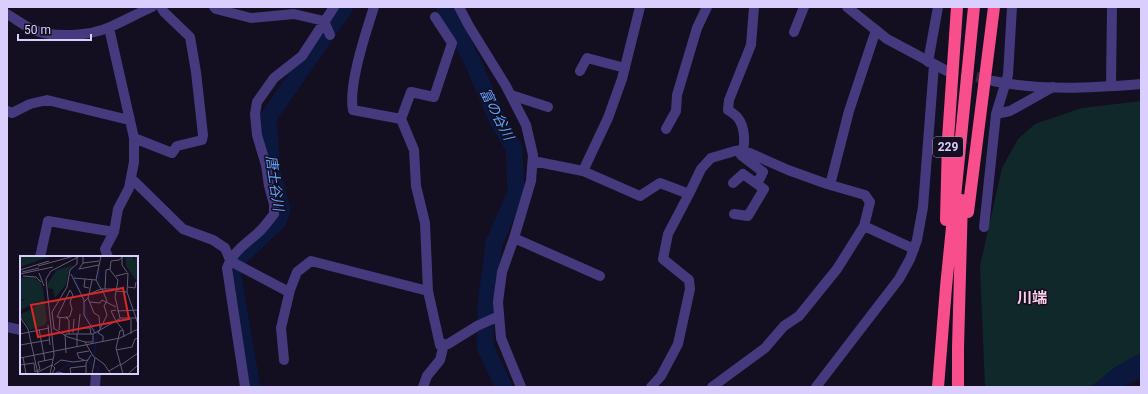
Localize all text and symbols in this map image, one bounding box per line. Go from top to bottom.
scale bar [18,16,91,42]
text: 50 m [24,23,51,37]
water label: 富の谷川 [477,85,518,144]
road number: 229 [933,137,963,157]
water label: 唐土谷川 [263,154,287,214]
inset map [20,256,138,374]
district label: 川端 [1017,289,1047,307]

